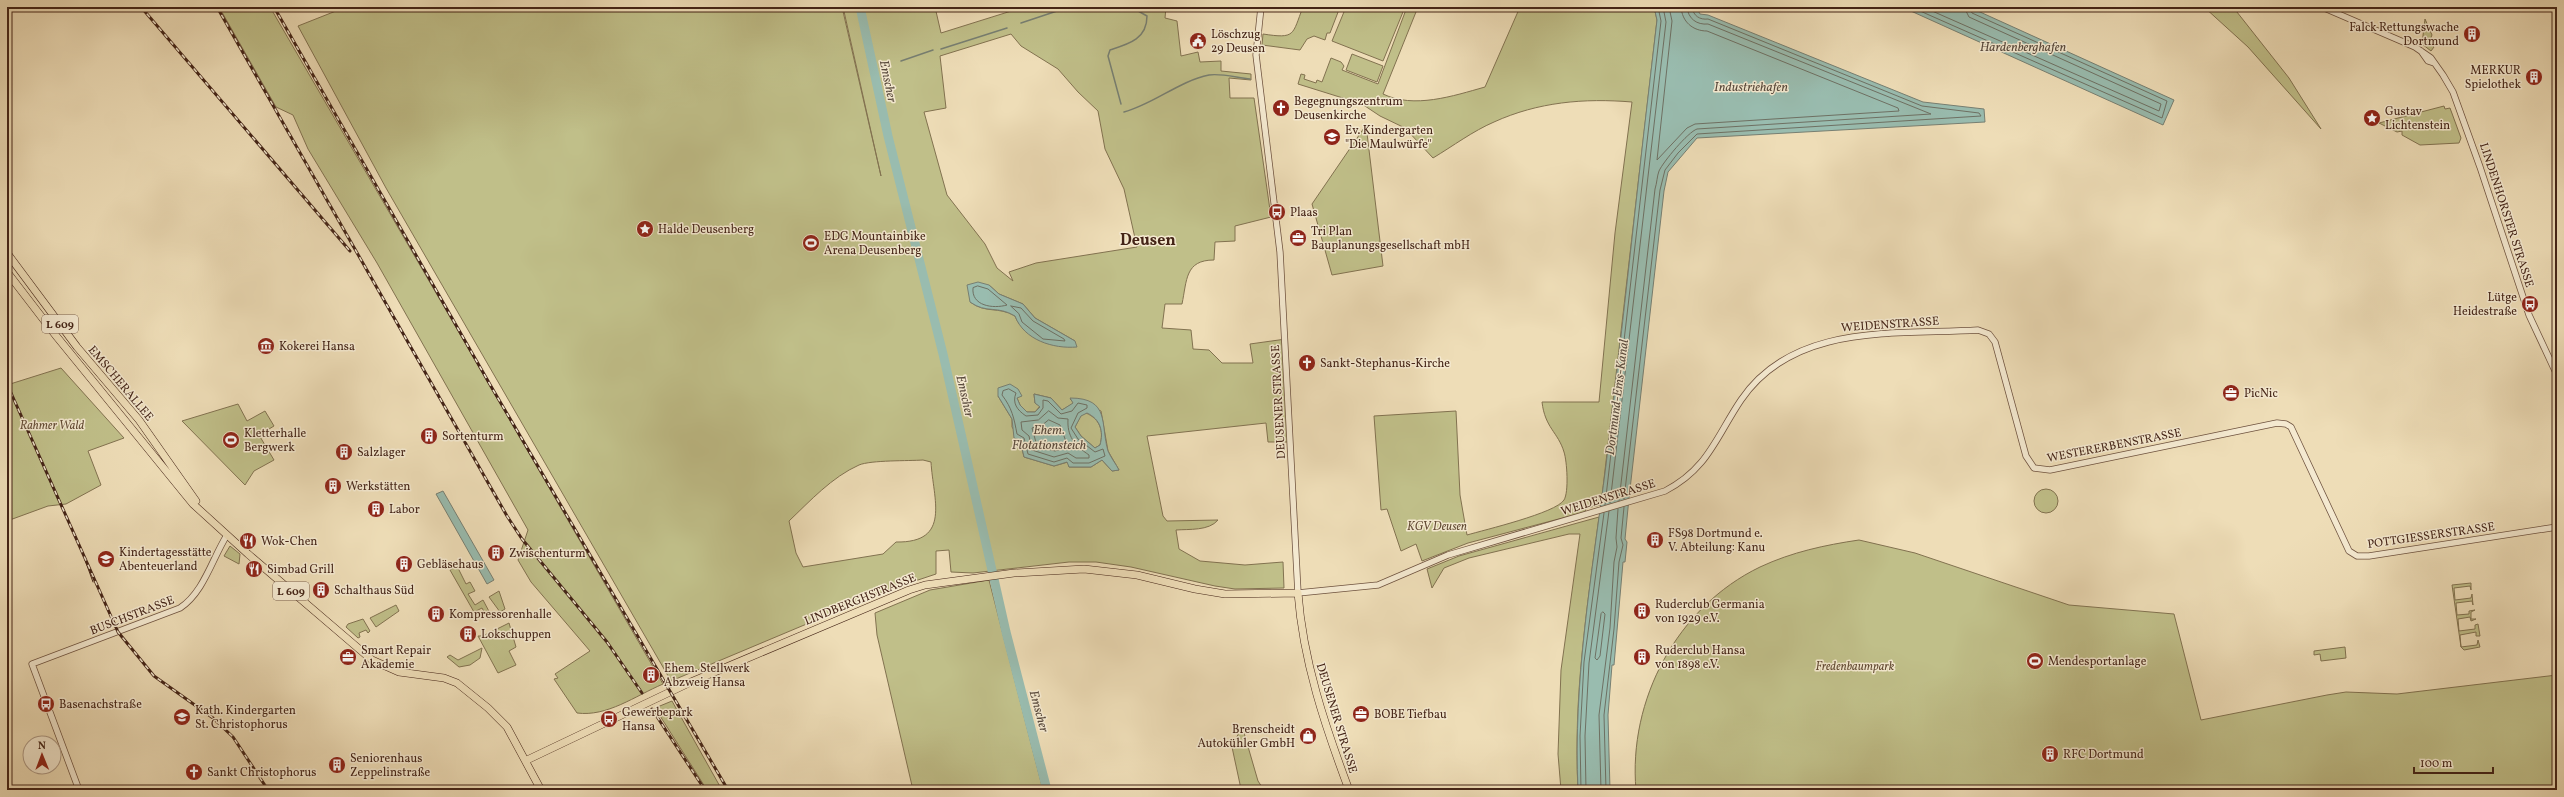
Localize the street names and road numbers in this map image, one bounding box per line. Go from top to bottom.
street label: LINDENHORSTER STRASSE [2475,141,2537,290]
street label: WEIDENSTRASSE [1840,314,1940,336]
road number: L 609 [42,315,78,333]
street label: EMSCHERALLEE [84,343,156,425]
street label: DEUSENER STRASSE [1268,344,1290,460]
street label: WESTERERBENSTRASSE [2046,425,2183,467]
street label: WEIDENSTRASSE [1559,476,1658,520]
street label: POTTGIESSERSTRASSE [2366,519,2496,553]
street label: LINDBERGHSTRASSE [802,570,919,630]
road number: L 609 [273,582,309,600]
street label: BUSCHSTRASSE [88,593,177,639]
street label: DEUSENER STRASSE [1312,661,1360,775]

